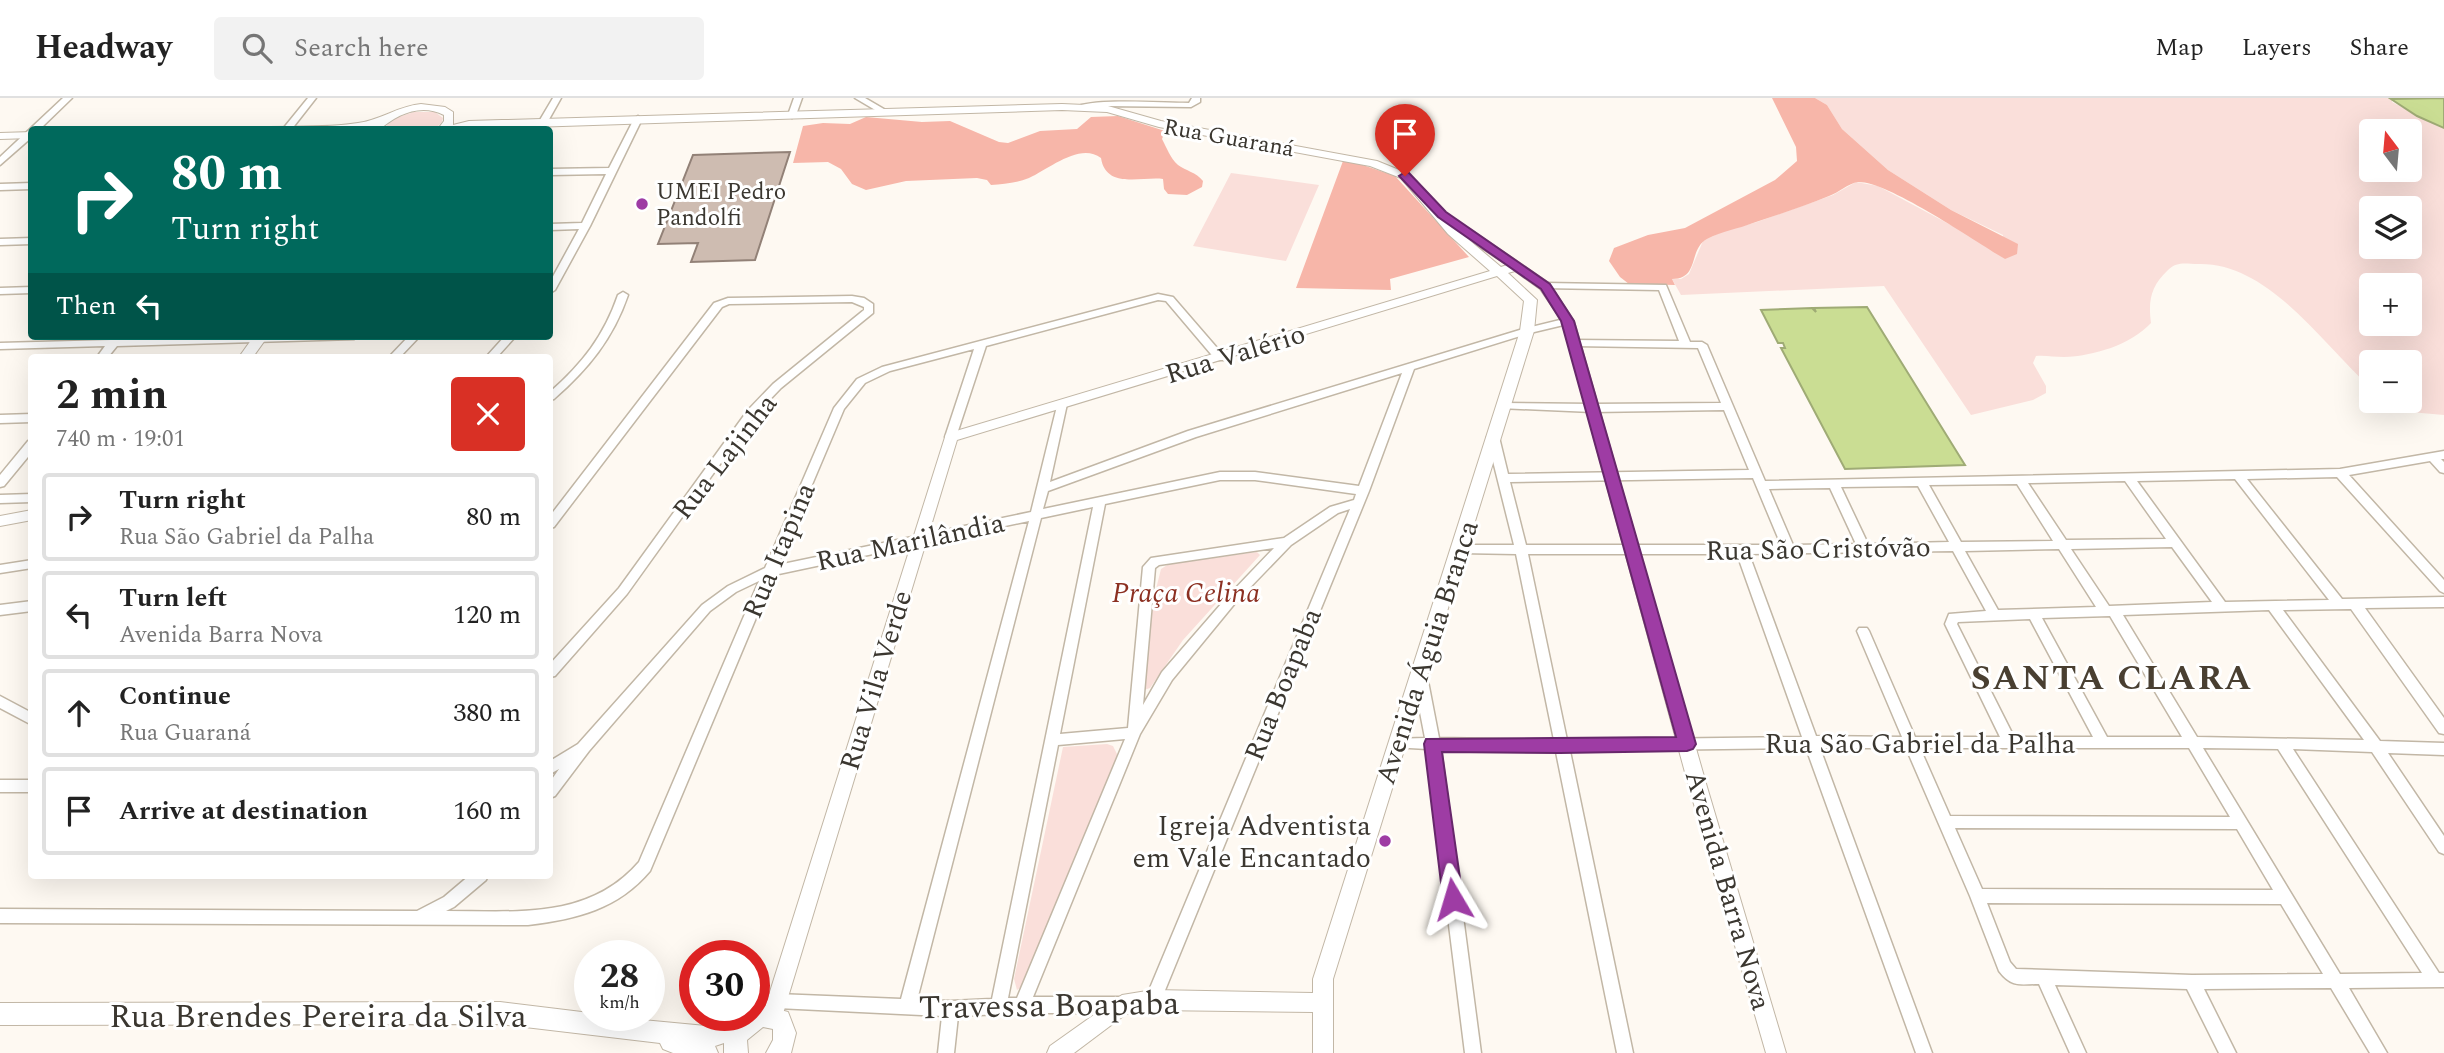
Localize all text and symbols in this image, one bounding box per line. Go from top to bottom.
search box [214,17,704,80]
text: Headway [35,23,172,73]
text: Search here [294,28,429,68]
icon: search [238,29,276,67]
text: Map [2155,30,2204,66]
text: Layers [2242,30,2312,66]
text: Share [2350,30,2409,66]
pin [1375,104,1435,176]
street label: Rua Guaraná [1161,110,1297,167]
icon: arrive [1386,115,1424,153]
north arrow [2359,119,2422,182]
map controls [2359,119,2422,413]
text: 80 m [171,137,282,212]
icon: right [56,154,147,245]
place label: UMEI Pedro Pandolfi [656,175,786,236]
marker: UMEI Pedro Pandolfi [634,196,650,212]
button: layers [2359,196,2422,259]
text: Turn right [171,205,319,254]
button: + [2359,273,2422,336]
text: Then [56,286,116,326]
icon: left [130,287,168,325]
street label: Rua Valério [1160,313,1311,396]
button: − [2359,350,2422,413]
text: 2 min [56,364,168,427]
button: close [451,377,525,451]
street label: Rua Lajinha [662,384,788,529]
text: 740 m · 19:01 [56,422,185,457]
street label: Rua Itapina [731,476,827,625]
text: Turn right [119,480,246,520]
text: 80 m [466,497,521,537]
icon: right [60,498,98,536]
street label: Rua Marilândia [812,501,1009,583]
street label: Avenida Águia Branca [1364,514,1491,790]
text: Rua São Gabriel da Palha [119,520,374,555]
street label: Rua São Cristóvão [1705,526,1931,573]
park label: Praça Celina [1112,572,1260,615]
text: Turn left [119,578,227,618]
street label: Rua Vila Verde [829,585,924,776]
text: 120 m [453,595,521,635]
icon: left [60,596,98,634]
street label: Rua Boapaba [1233,601,1334,768]
text: Avenida Barra Nova [119,618,323,653]
district label: SANTA CLARA [1971,652,2253,705]
text: Continue [119,676,231,716]
text: 380 m [453,693,521,733]
icon: ahead [60,694,98,732]
text: Rua Guaraná [119,716,251,751]
street label: Rua São Gabriel da Palha [1765,723,2076,766]
street label: Avenida Barra Nova [1673,765,1782,1016]
text: Arrive at destination [119,791,368,831]
text: 160 m [453,791,521,831]
icon: arrive [60,792,98,830]
place label: Igreja Adventista em Vale Encantado [1132,805,1371,880]
marker: Igreja Adventista em Vale Encantado [1377,833,1393,849]
position arrow [1416,862,1490,936]
speed limit sign: 30 [679,940,770,1031]
text: 28 [600,950,639,1003]
street label: Travessa Boapaba [918,979,1180,1033]
text: km/h [599,989,640,1016]
street label: Rua Brendes Pereira da Silva [109,992,527,1042]

